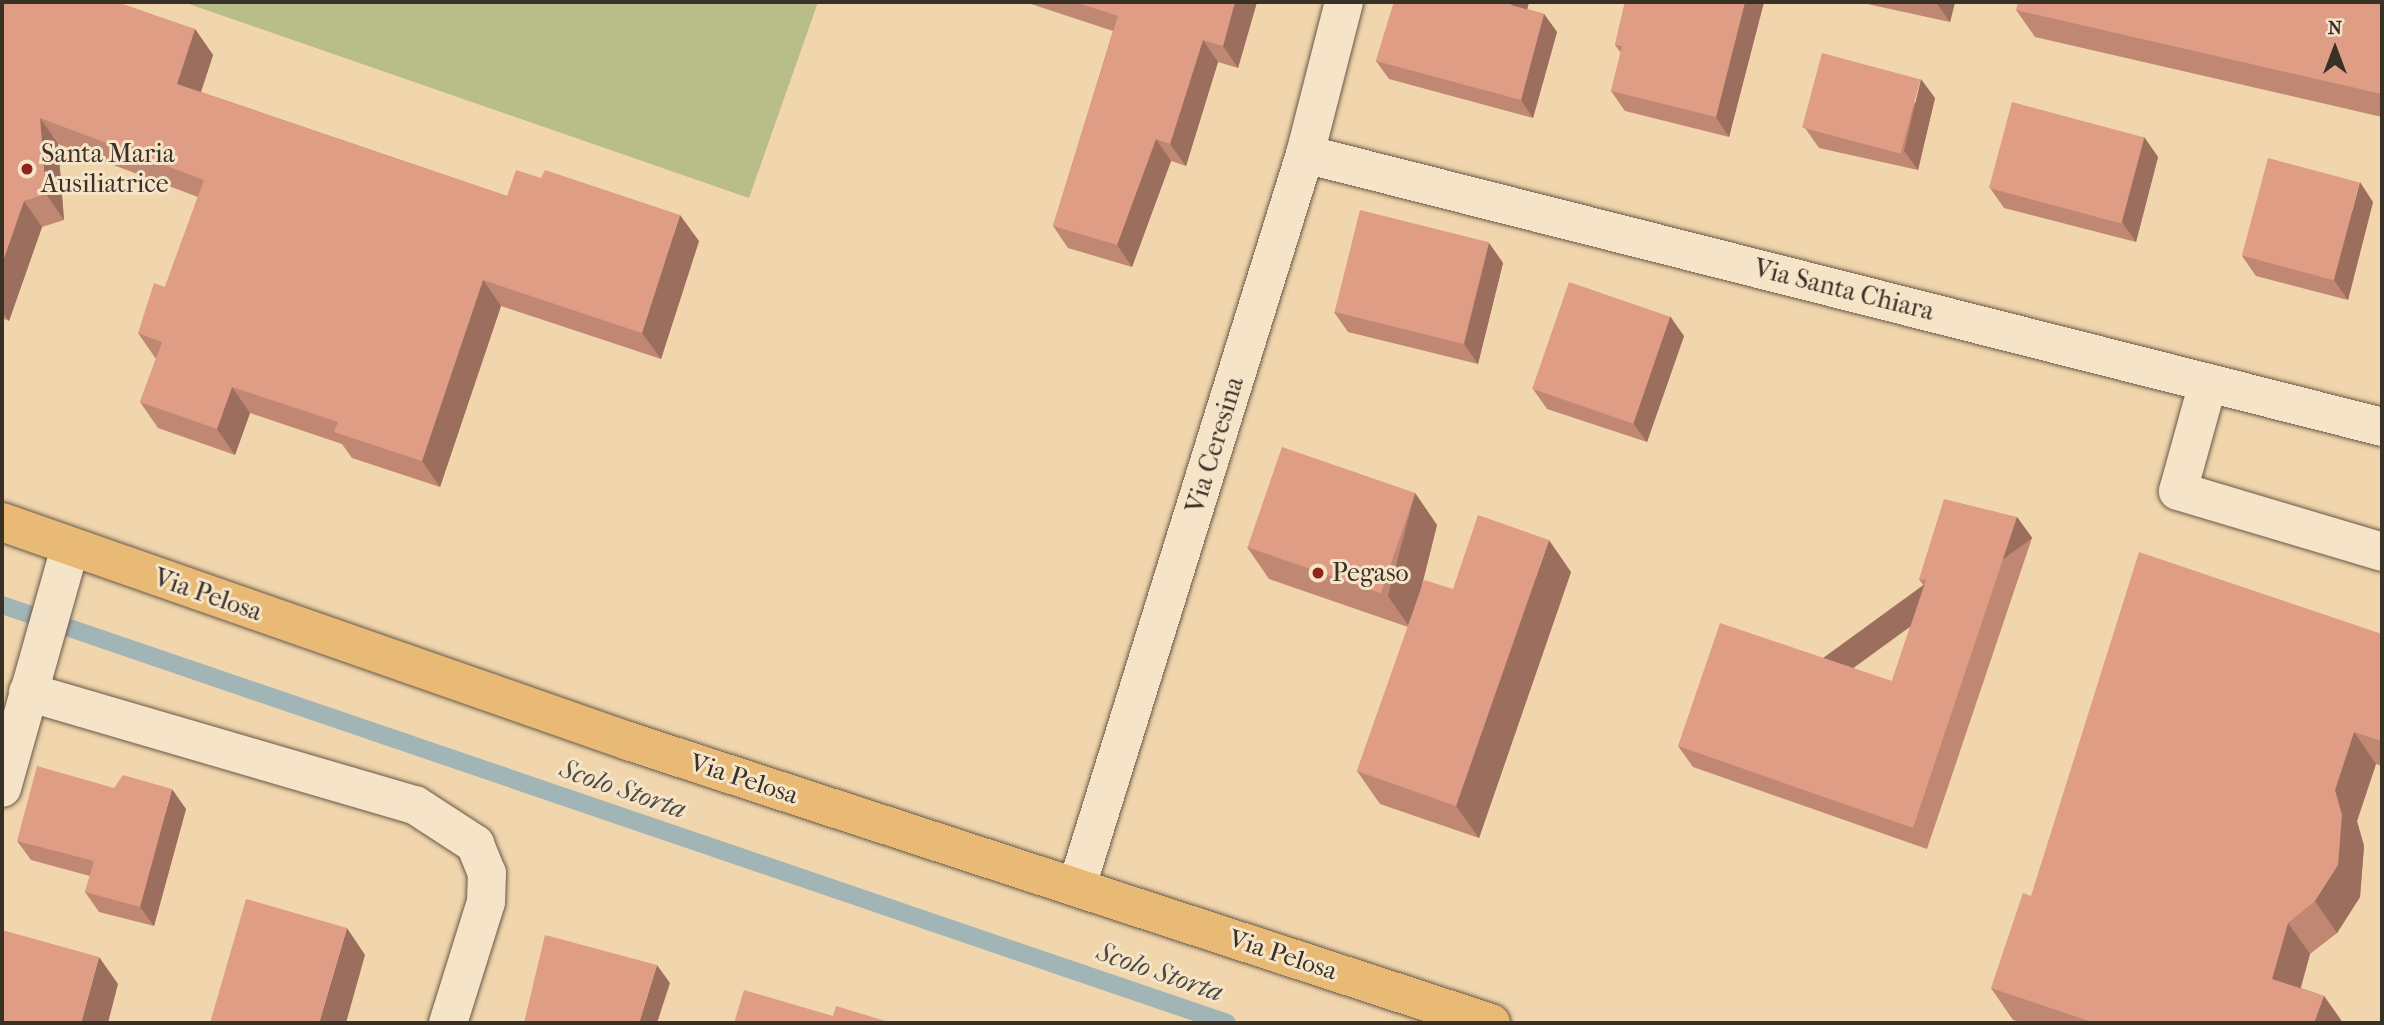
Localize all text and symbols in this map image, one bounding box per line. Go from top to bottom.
north arrow [2300,14,2370,84]
text: N [2328,17,2342,39]
place label: Santa Maria Ausiliatrice [41,138,175,200]
marker: Santa Maria Ausiliatrice [19,161,35,177]
street label: Via Santa Chiara [1751,253,1937,327]
street label: Via Ceresina [1180,373,1250,517]
place label: Pegaso [1332,557,1409,589]
street label: Via Pelosa [150,562,266,628]
marker: Pegaso [1310,565,1326,581]
street label: Via Pelosa [686,747,802,811]
water label: Scolo Storta [556,752,690,826]
street label: Via Pelosa [1225,923,1341,987]
water label: Scolo Storta [1093,935,1227,1009]

